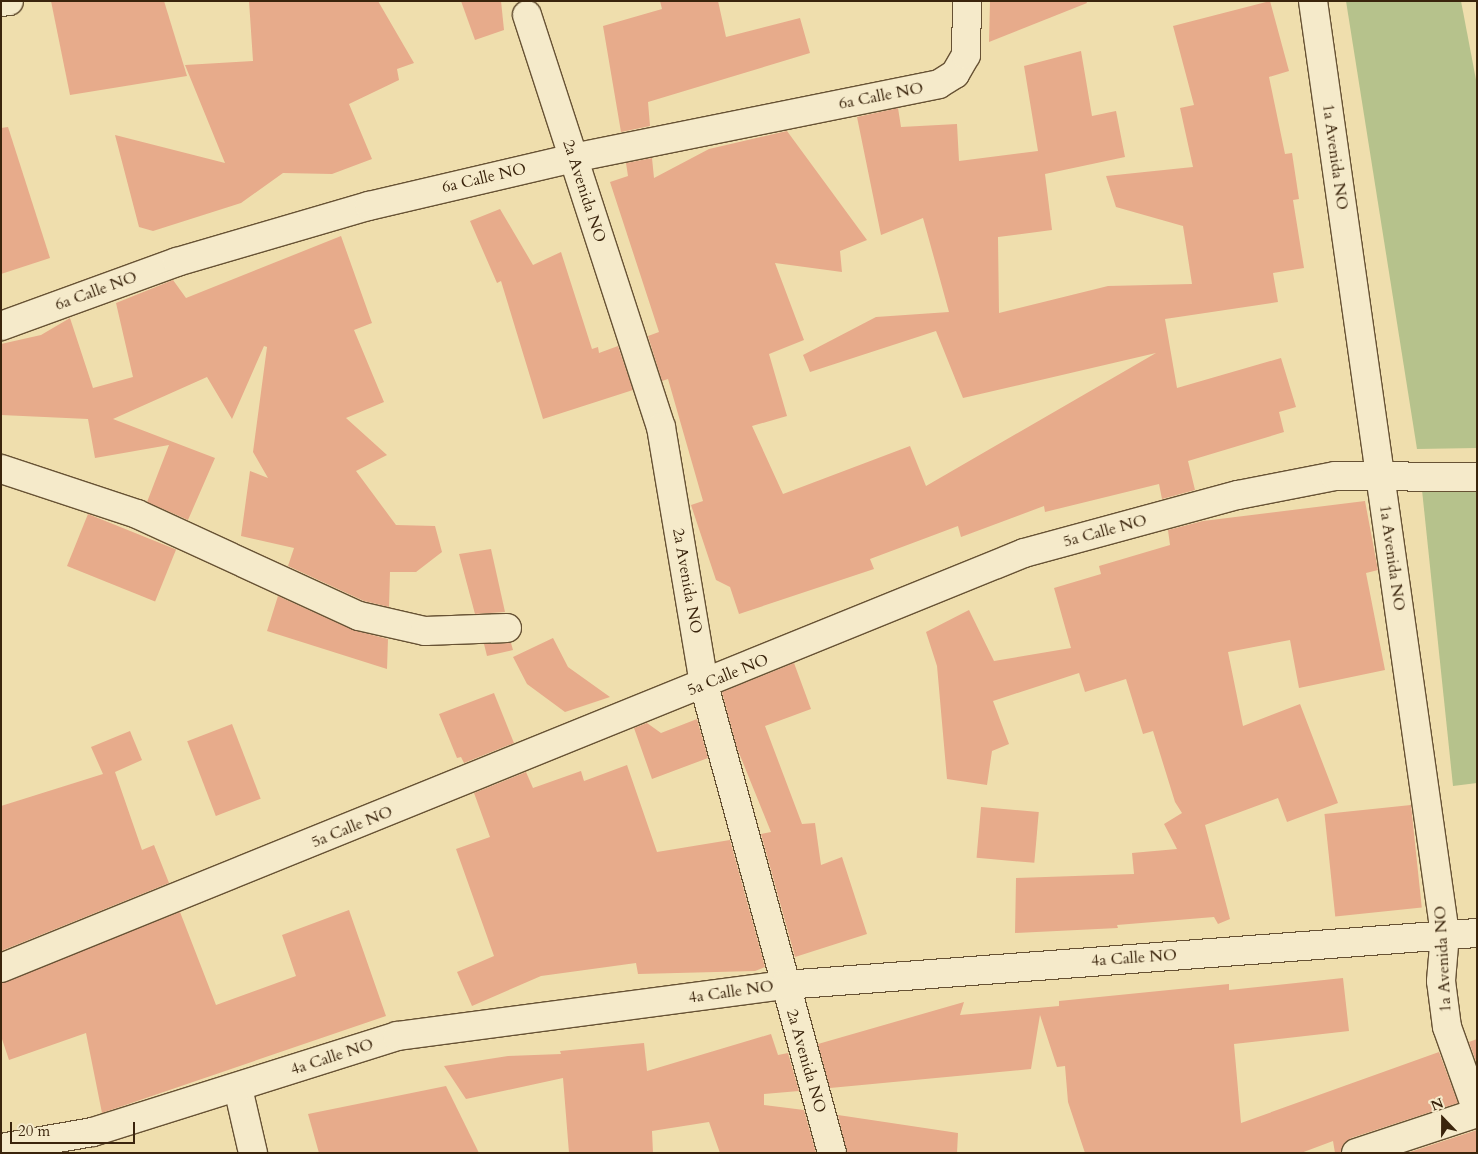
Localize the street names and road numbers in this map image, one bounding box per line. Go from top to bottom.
street label: 6a Calle NO [837,78,925,114]
street label: 1a Avenida NO [1318,103,1352,211]
street label: 2a Avenida NO [558,137,610,245]
street label: 6a Calle NO [440,159,528,197]
street label: 6a Calle NO [52,267,140,315]
street label: 1a Avenida NO [1375,504,1409,612]
street label: 5a Calle NO [1061,511,1149,551]
street label: 2a Avenida NO [668,527,706,635]
street label: 5a Calle NO [685,650,771,700]
street label: 5a Calle NO [309,802,395,852]
street label: 1a Avenida NO [1431,905,1455,1013]
street label: 4a Calle NO [1091,945,1177,971]
street label: 4a Calle NO [687,977,775,1007]
street label: 2a Avenida NO [782,1007,830,1115]
street label: 4a Calle NO [288,1035,376,1079]

